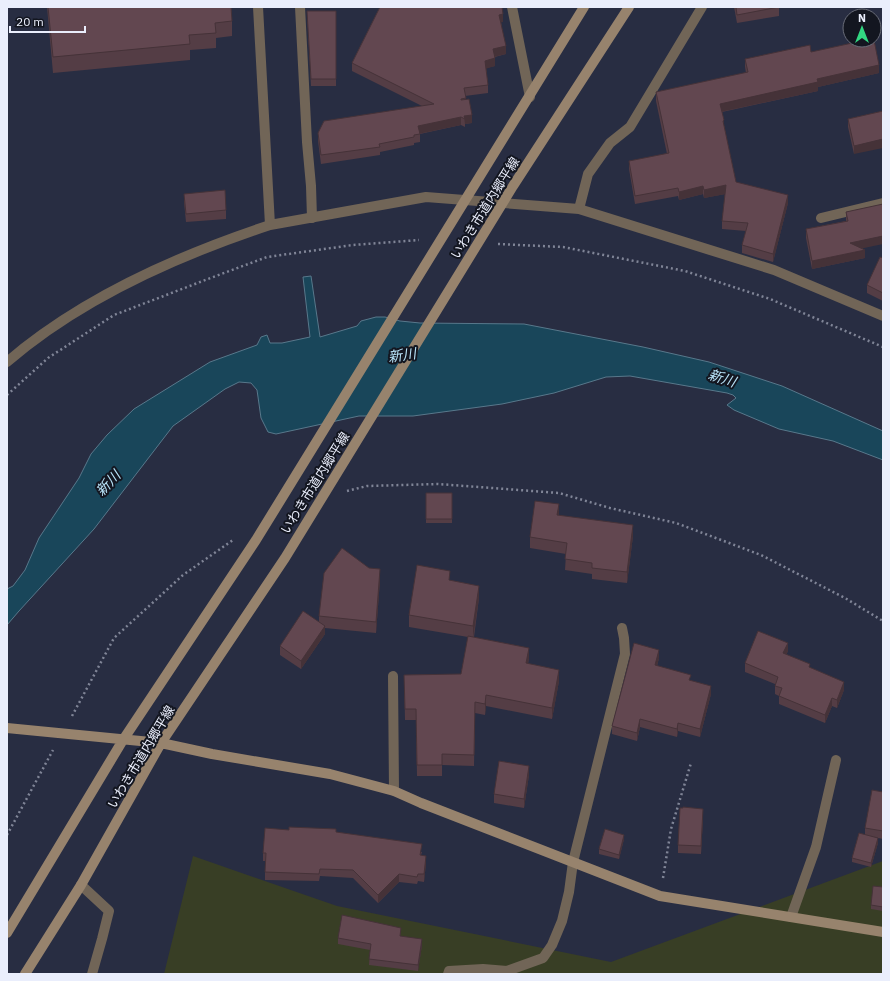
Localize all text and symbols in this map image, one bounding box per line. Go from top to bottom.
scale bar [10,8,85,34]
north arrow [842,8,882,48]
text: N [858,11,866,25]
text: 20 m [16,14,44,29]
street label: いわき市道内郷平線 [447,154,523,262]
water label: 新川 [387,344,419,366]
water label: 新川 [706,365,740,392]
street label: いわき市道内郷平線 [277,429,353,537]
water label: 新川 [92,465,125,499]
street label: いわき市道内郷平線 [104,702,178,812]

